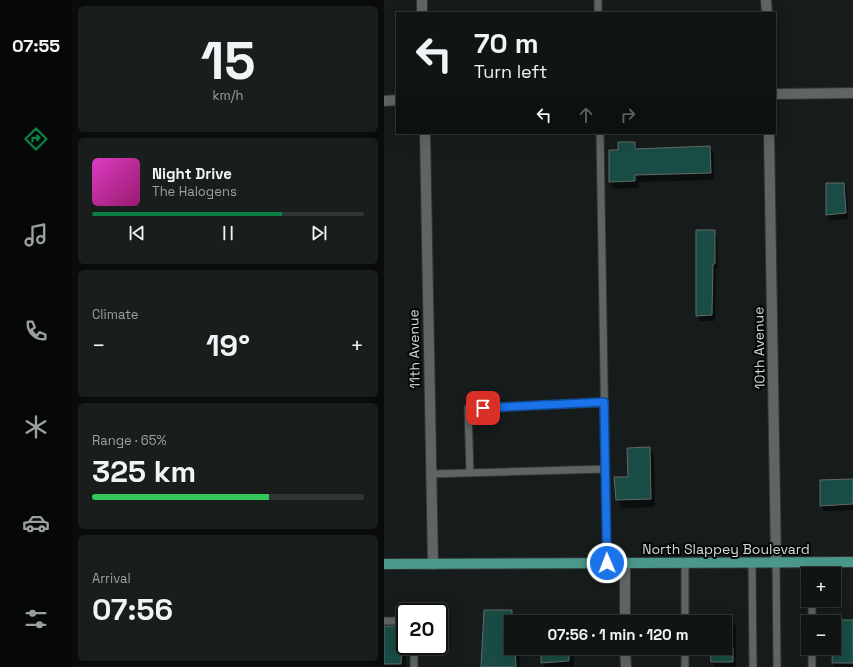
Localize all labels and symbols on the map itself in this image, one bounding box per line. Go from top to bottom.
street label: 10th Avenue [749,306,769,390]
street label: 11th Avenue [404,309,424,389]
pin [466,391,500,425]
street label: North Slappey Boulevard [642,540,810,558]
position arrow [586,542,628,584]
speed limit sign: 20 [396,603,448,655]

